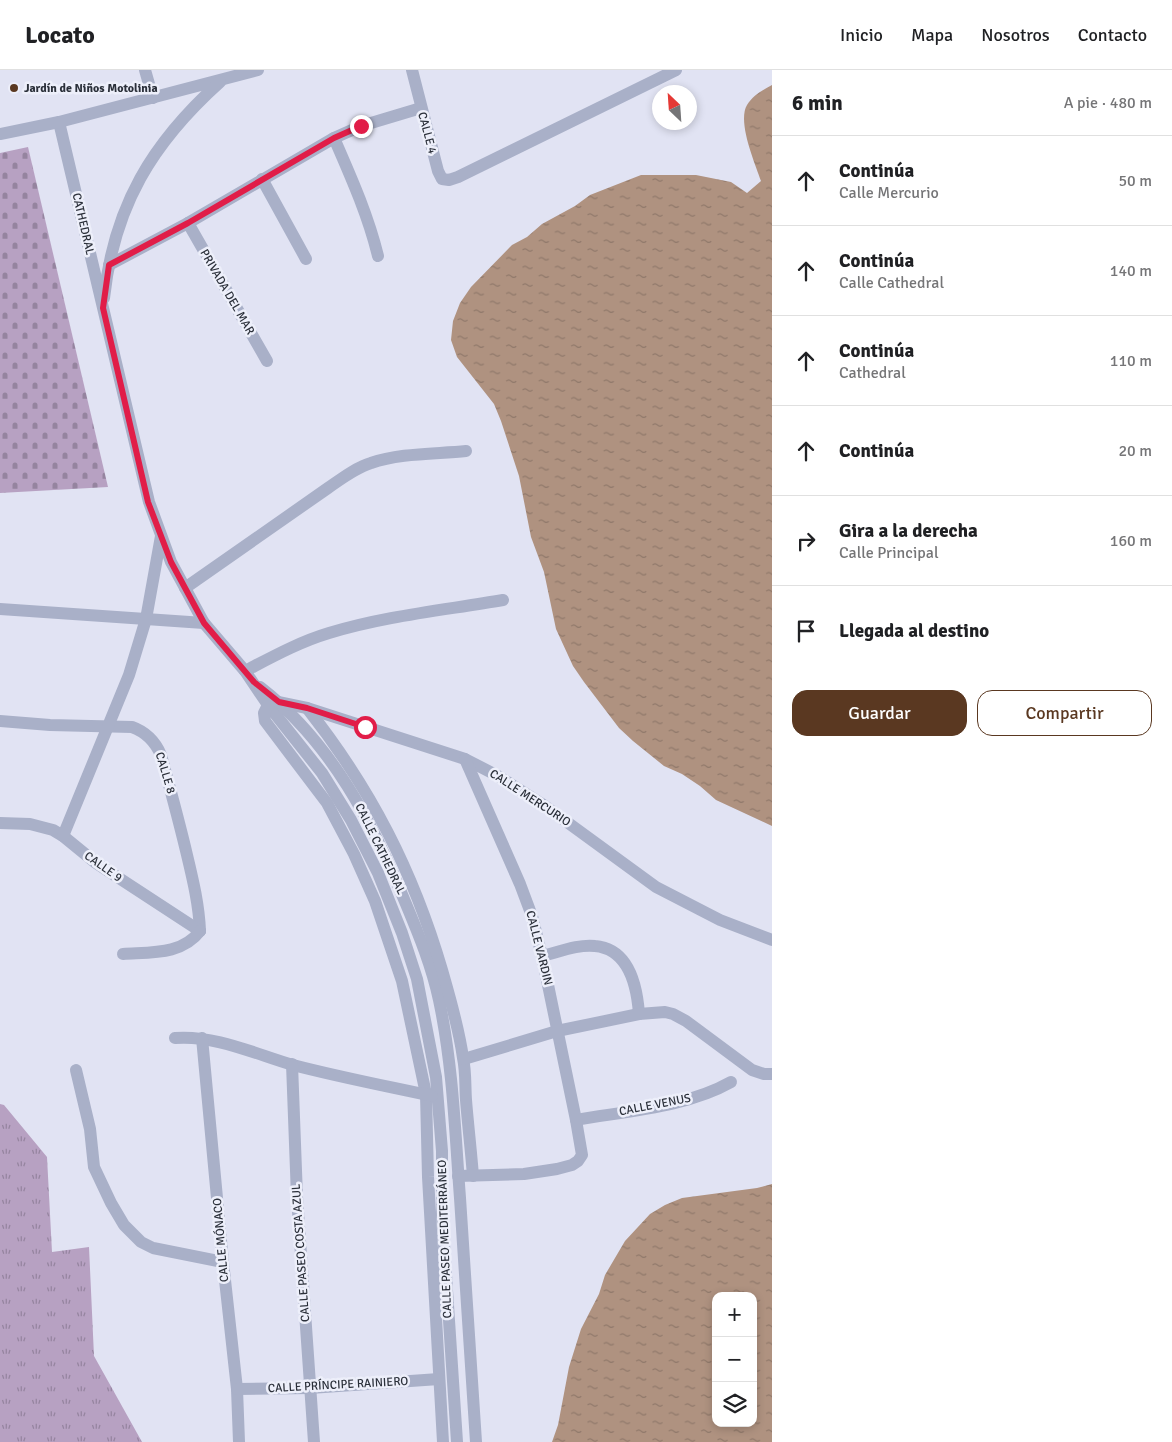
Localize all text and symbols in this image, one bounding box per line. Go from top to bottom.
text: Locato [25,20,95,50]
text: Inicio [840,24,883,46]
text: Mapa [911,24,953,46]
text: Nosotros [981,24,1050,46]
text: Contacto [1078,24,1147,46]
place label: Jardín de Niños Motolinia [24,81,158,96]
marker: Jardín de Niños Motolinia [8,82,20,94]
north arrow [652,85,697,130]
text: 6 min [792,90,843,116]
text: A pie · 480 m [1064,93,1152,113]
street label: CALLE 4 [414,110,440,156]
route end [350,115,373,138]
text: Continúa [839,159,914,183]
icon: ahead [792,167,820,195]
text: 50 m [1118,171,1152,191]
text: Calle Mercurio [839,183,939,203]
street label: CATHEDRAL [69,192,97,256]
street label: PRIVADA DEL MAR [196,247,258,337]
text: Continúa [839,249,914,273]
icon: ahead [792,257,820,285]
text: 140 m [1110,261,1152,281]
text: Calle Cathedral [839,273,944,293]
text: Continúa [839,339,914,363]
icon: ahead [792,347,820,375]
text: 110 m [1110,351,1152,371]
text: Cathedral [839,363,906,383]
icon: ahead [792,437,820,465]
text: Continúa [839,439,914,463]
text: 20 m [1118,441,1152,461]
text: Gira a la derecha [839,519,978,543]
icon: right [792,527,820,555]
text: 160 m [1110,531,1152,551]
text: Calle Principal [839,543,939,563]
icon: arrive [792,617,820,645]
text: Llegada al destino [839,619,989,643]
button: Guardar [792,690,967,736]
button: Compartir [977,690,1152,736]
route start [354,716,377,739]
street label: CALLE 8 [152,750,178,796]
street label: CALLE MERCURIO [487,766,573,830]
street label: CALLE CATHEDRAL [351,801,409,897]
street label: CALLE 9 [81,849,125,885]
street label: CALLE VARDIN [522,909,556,987]
street label: CALLE VENUS [618,1091,693,1119]
street label: CALLE PASEO MEDITERRÁNEO [435,1159,455,1319]
street label: CALLE PASEO COSTA AZUL [289,1183,313,1323]
street label: CALLE MÓNACO [210,1197,232,1283]
map controls [712,1292,757,1427]
button: + [712,1292,757,1337]
button: − [712,1337,757,1382]
street label: CALLE PRÍNCIPE RAINIERO [267,1374,409,1396]
button: layers [712,1382,757,1427]

